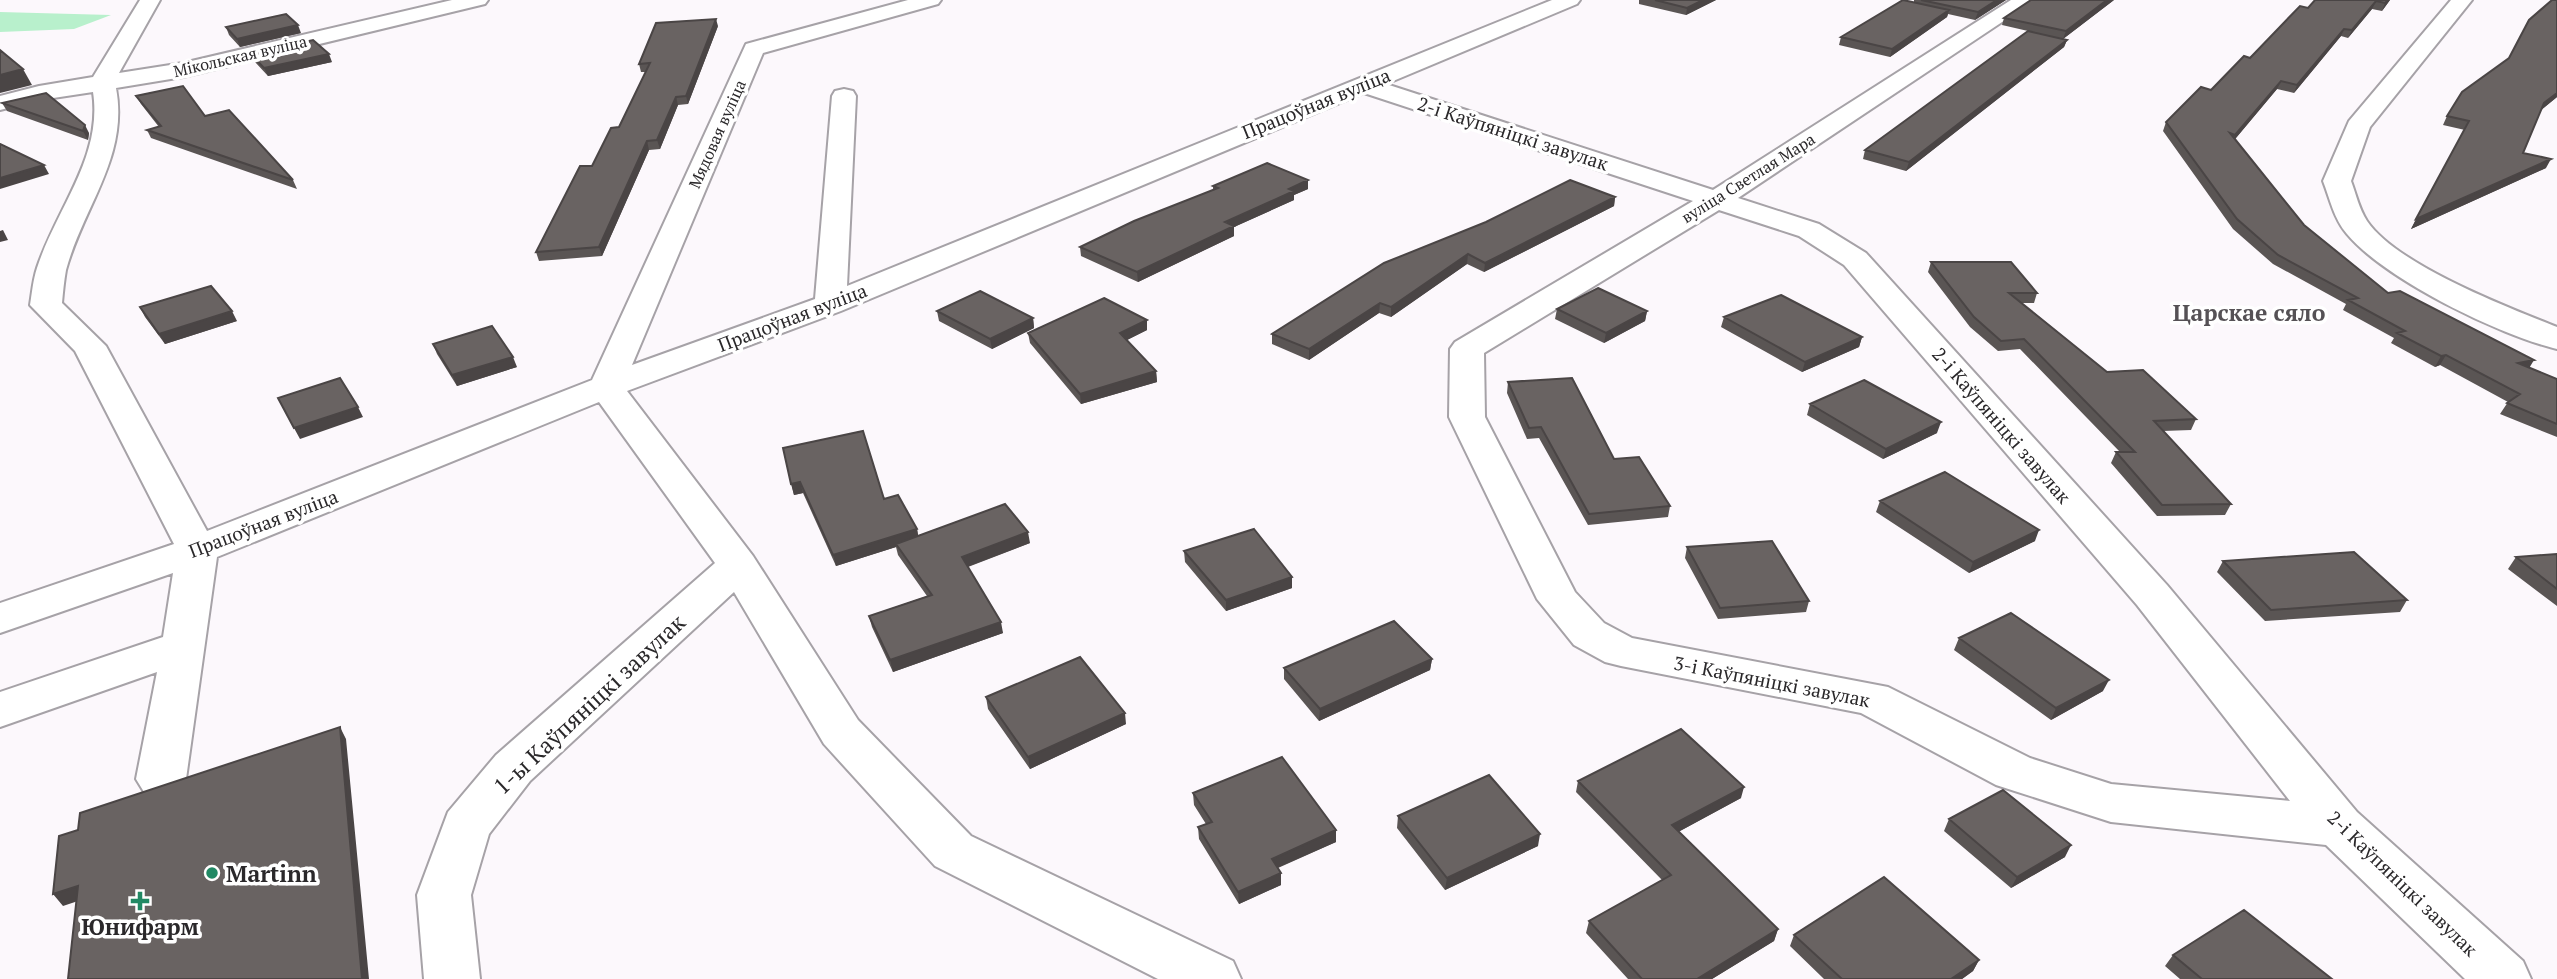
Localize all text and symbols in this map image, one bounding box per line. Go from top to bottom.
street label: Мікольская вуліца [171,30,309,82]
street label: Працоўная вуліца [1238,62,1394,144]
street label: Мядовая вуліца [683,76,751,192]
street label: 2-і Каўпяніцкі завулак [1414,90,1612,176]
street label: вуліца Светлая Мара [1677,128,1819,228]
street label: Працоўная вуліца [714,277,871,357]
district label: Царскае сяло [2173,297,2325,328]
street label: 2-і Каўпяніцкі завулак [1927,342,2077,509]
street label: Працоўная вуліца [185,483,342,563]
street label: 1-ы Каўпяніцкі завулак [486,607,692,801]
street label: 3-і Каўпяніцкі завулак [1672,650,1873,712]
street label: 2-і Каўпяніцкі завулак [2323,805,2484,962]
place label: Martinn [226,858,317,889]
marker: Martinn [204,865,220,881]
marker: Юнифарм [132,893,148,909]
place label: Юнифарм [81,911,199,942]

